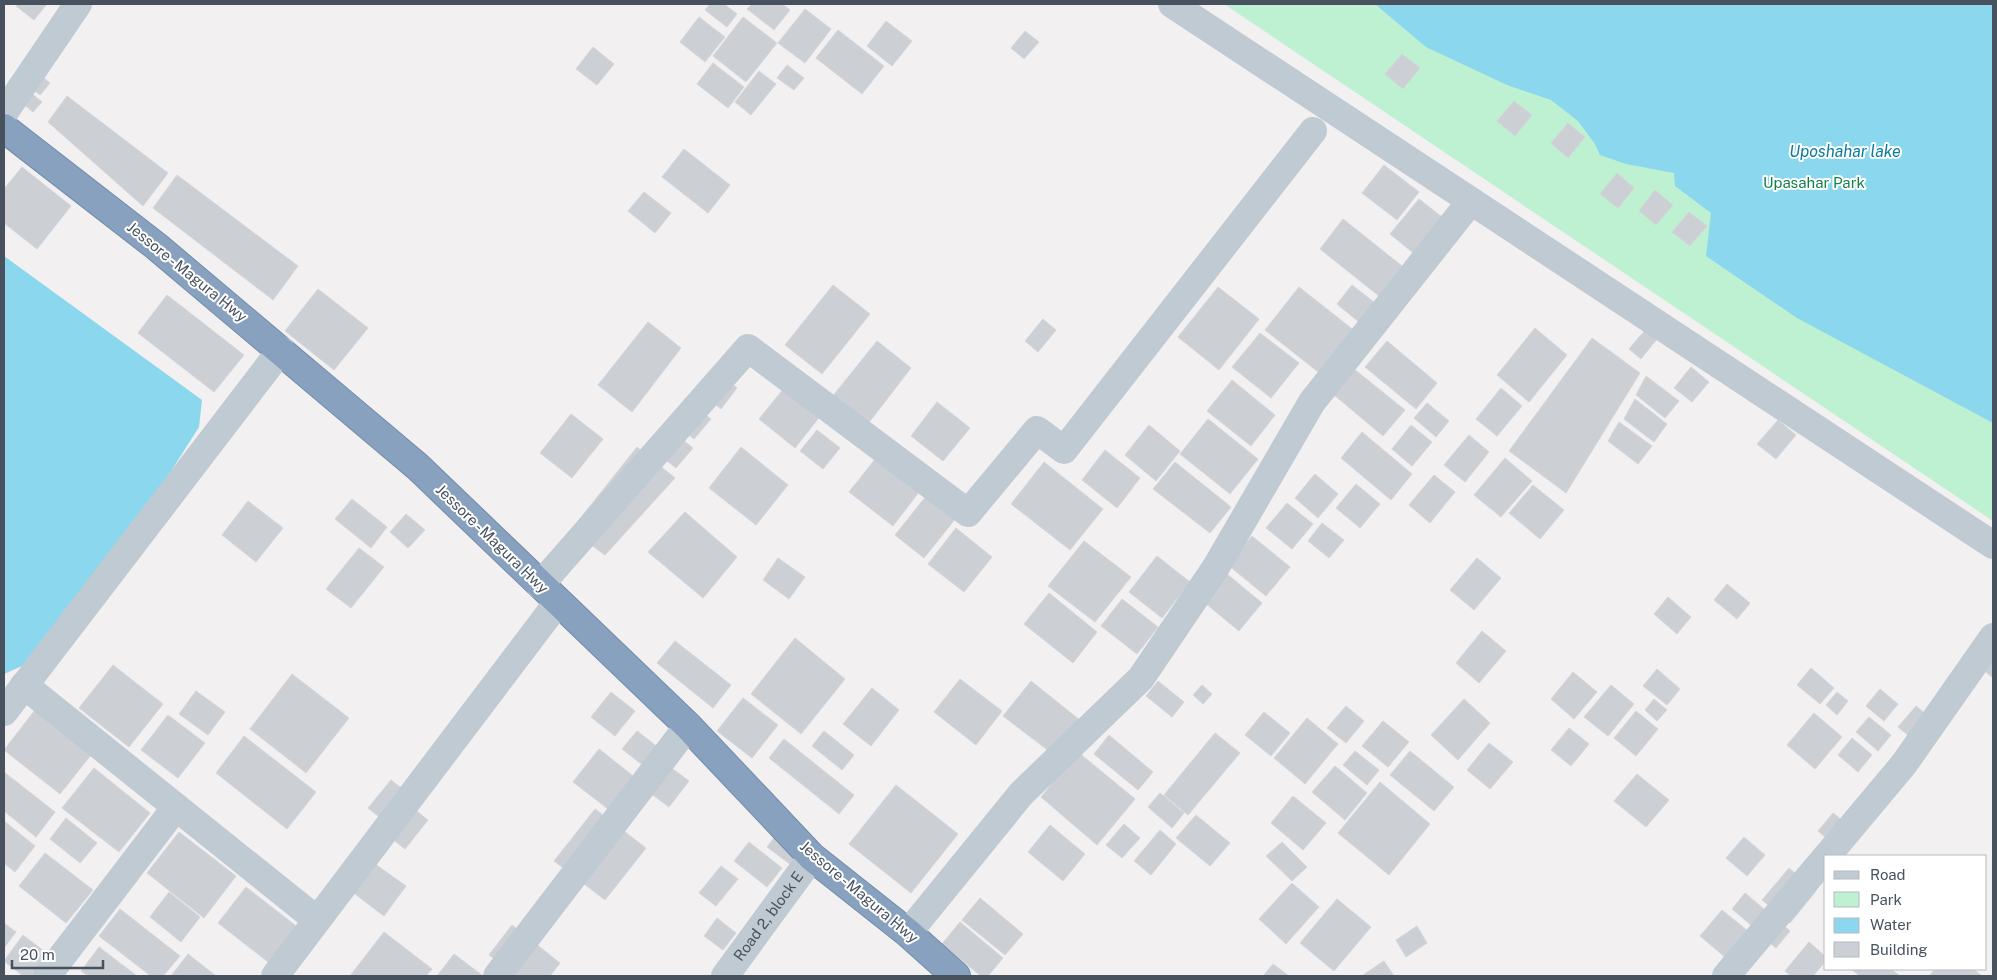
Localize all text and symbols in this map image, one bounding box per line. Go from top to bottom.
water label: Uposhahar lake [1789,142,1901,161]
park label: Upasahar Park [1763,174,1865,191]
street label: Jessore - Magura Hwy [124,218,251,325]
street label: Jessore - Magura Hwy [433,481,552,597]
street label: Jessore - Magura Hwy [797,837,922,946]
legend [1824,855,1987,970]
text: Road [1870,866,1906,883]
street label: Road 2, block E [730,868,807,964]
text: Park [1870,891,1902,908]
text: Water [1870,916,1912,933]
scale bar [12,938,104,970]
text: Building [1870,941,1928,958]
text: 20 m [20,946,55,963]

